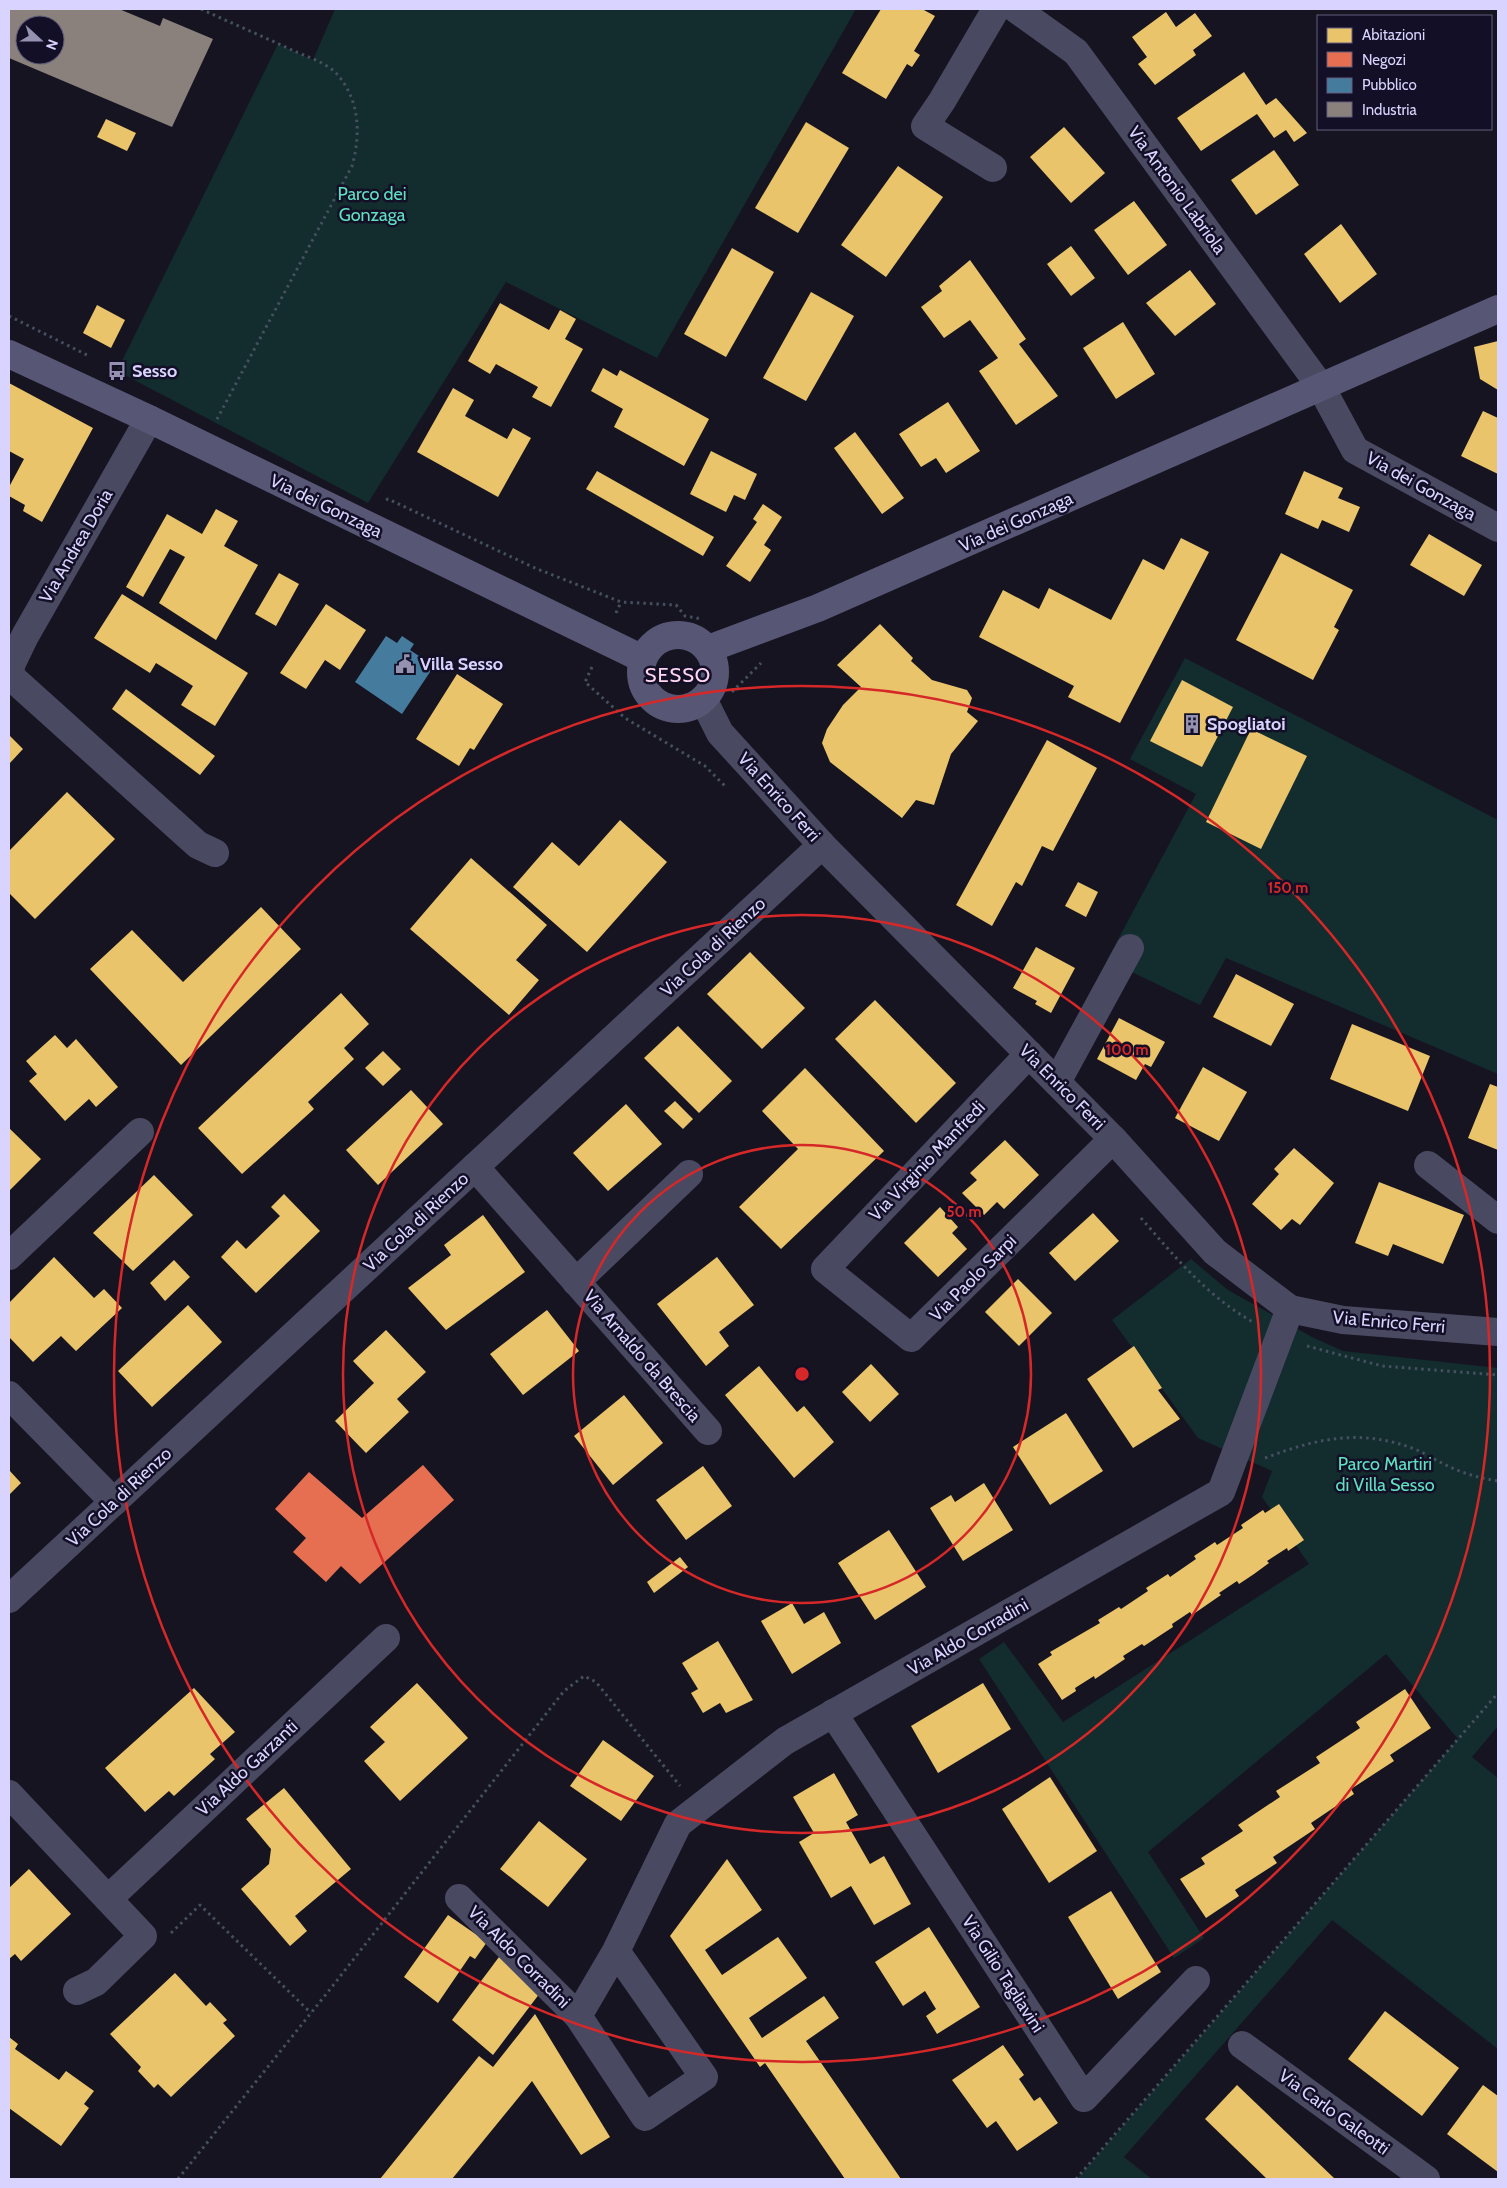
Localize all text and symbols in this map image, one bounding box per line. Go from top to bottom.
north arrow [15,15,65,65]
legend [1317,15,1492,130]
text: Abitazioni [1362,26,1425,44]
text: N [42,37,62,53]
text: Negozi [1362,51,1406,69]
text: Pubblico [1362,76,1417,94]
text: Industria [1362,101,1417,119]
street label: Via Antonio Labriola [1123,122,1231,259]
park label: Parco dei Gonzaga [337,183,407,226]
bus stop icon: Sesso [106,360,128,382]
place label: Sesso [132,360,177,382]
street label: Via dei Gonzaga [1362,447,1480,525]
street label: Via dei Gonzaga [266,469,386,543]
street label: Via Andrea Doria [35,485,118,607]
street label: Via dei Gonzaga [956,487,1077,557]
public building icon: Villa Sesso [394,653,416,675]
place label: Villa Sesso [420,653,503,675]
district label: SESSO [645,663,711,687]
building icon: Spogliatoi [1181,713,1203,735]
place label: Spogliatoi [1207,713,1286,735]
street label: Via Enrico Ferri [733,748,825,846]
text: 150 m [1268,879,1308,897]
street label: Via Cola di Rienzo [656,893,770,1001]
street label: Via Enrico Ferri [1014,1039,1110,1135]
text: 100 m [1105,1041,1149,1059]
street label: Via Virginio Manfredi [864,1097,990,1225]
street label: Via Cola di Rienzo [359,1168,473,1276]
text: 50 m [946,1203,982,1221]
street label: Via Paolo Sarpi [925,1230,1021,1326]
street label: Via Arnaldo da Brescia [579,1285,706,1427]
street label: Via Enrico Ferri [1332,1306,1446,1338]
centre of rings [793,1365,811,1383]
street label: Via Cola di Rienzo [62,1443,176,1551]
park label: Parco Martiri di Villa Sesso [1335,1453,1435,1496]
street label: Via Aldo Corradini [904,1594,1032,1680]
street label: Via Aldo Garzanti [192,1715,302,1821]
street label: Via Aldo Corradini [463,1901,575,2013]
street label: Via Gilio Tagliavini [957,1911,1049,2037]
street label: Via Carlo Galeotti [1274,2064,1394,2160]

